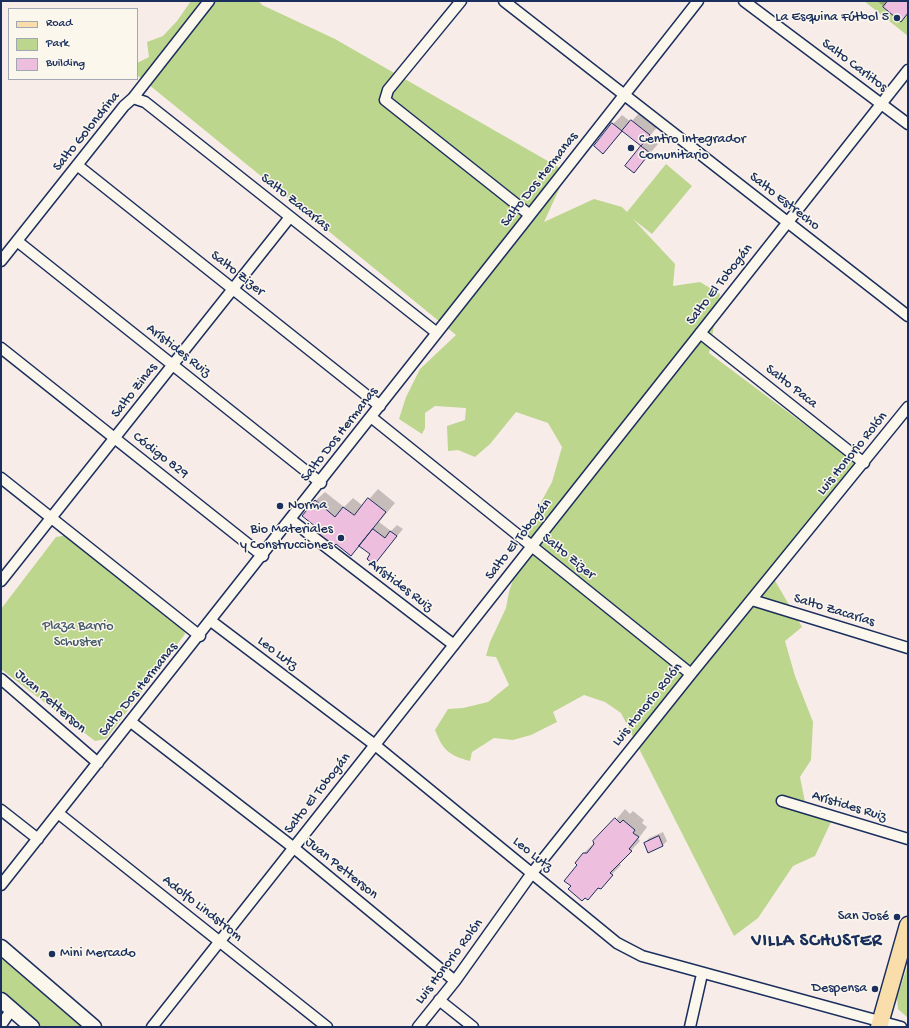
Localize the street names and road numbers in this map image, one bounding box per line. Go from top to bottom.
street label: Salto Carlitos [818,36,890,96]
street label: Salto Golondrina [50,89,124,175]
street label: Salto Dos Hermanas [498,129,582,231]
street label: Salto Estrecho [745,169,823,235]
street label: Salto Zacarías [257,171,333,235]
street label: Salto El Tobogán [683,241,757,329]
street label: Salto Zizer [207,248,267,300]
street label: Arístides Ruiz [142,321,214,381]
street label: Salto Zinas [108,360,162,422]
street label: Salto Paca [762,361,820,413]
street label: Salto Dos Hermanas [298,384,382,486]
street label: Luis Honorio Rolón [814,409,892,499]
street label: Código 829 [129,429,191,483]
street label: Salto El Tobogán [482,496,556,584]
street label: Salto Zizer [538,530,598,584]
street label: Arístides Ruiz [364,556,436,616]
street label: Salto Zacarías [791,591,877,631]
street label: Leo Lutz [253,633,301,675]
street label: Salto Dos Hermanas [96,640,182,740]
street label: Luis Honorio Rolón [609,660,687,750]
street label: Juan Petterson [11,666,89,738]
street label: Salto El Tobogán [281,750,355,838]
street label: Arístides Ruiz [810,788,888,826]
street label: Juan Petterson [301,834,381,904]
street label: Leo Lutz [509,834,555,876]
street label: Adolfo Lindstrom [158,872,246,946]
street label: Luis Honorio Rolón [412,916,488,1008]

